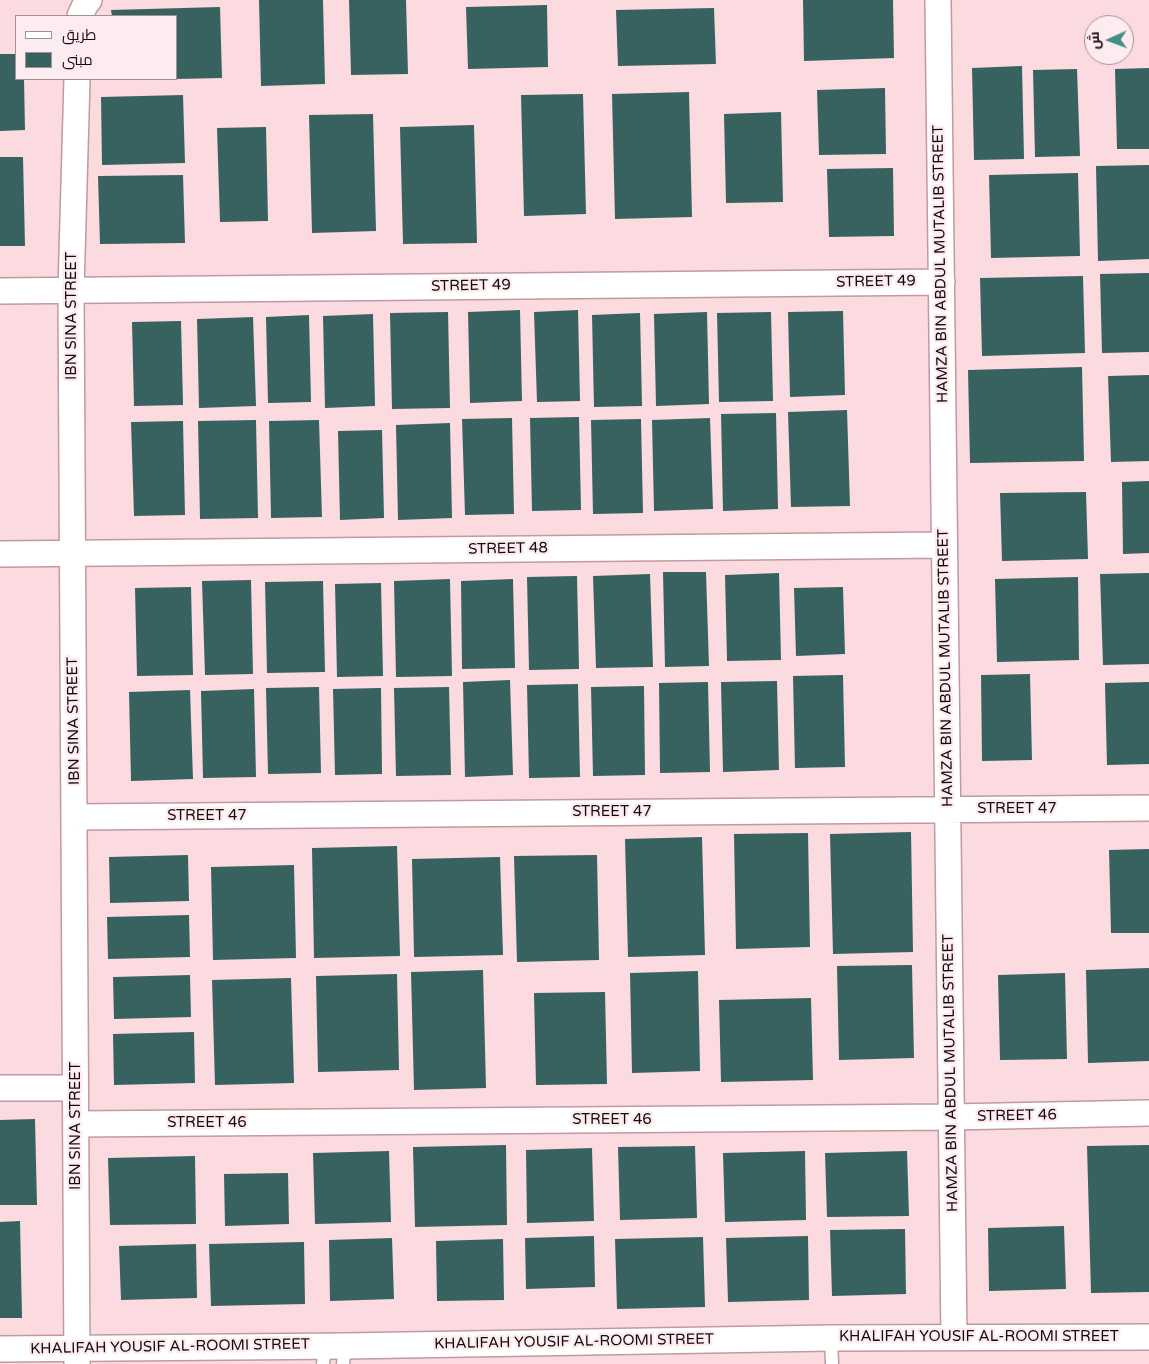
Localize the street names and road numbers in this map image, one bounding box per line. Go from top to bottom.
street label: HAMZA BIN ABDUL MUTALIB STREET [930,125,952,403]
street label: IBN SINA STREET [63,252,81,380]
street label: STREET 49 [836,272,916,292]
street label: STREET 49 [431,276,511,296]
street label: HAMZA BIN ABDUL MUTALIB STREET [935,529,957,807]
street label: STREET 48 [468,539,548,559]
street label: IBN SINA STREET [64,657,84,785]
street label: STREET 47 [977,800,1057,818]
street label: STREET 47 [572,803,652,821]
street label: STREET 47 [167,807,247,825]
street label: HAMZA BIN ABDUL MUTALIB STREET [940,934,962,1212]
street label: IBN SINA STREET [67,1062,85,1190]
street label: STREET 46 [977,1106,1057,1126]
street label: STREET 46 [572,1111,652,1129]
street label: STREET 46 [167,1114,247,1132]
street label: KHALIFAH YOUSIF AL-ROOMI STREET [839,1328,1119,1346]
street label: KHALIFAH YOUSIF AL-ROOMI STREET [434,1331,714,1353]
street label: KHALIFAH YOUSIF AL-ROOMI STREET [30,1336,310,1358]

